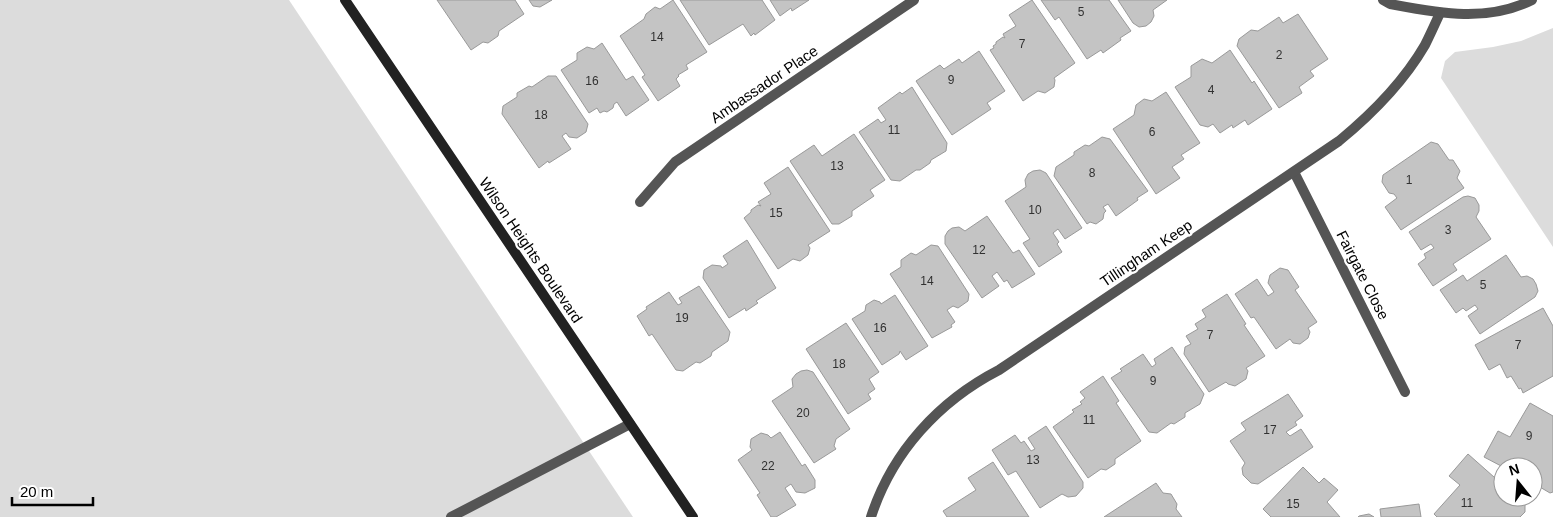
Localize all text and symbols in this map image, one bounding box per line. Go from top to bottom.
house number: 5 [1078,5,1085,19]
house number: 14 [650,30,664,44]
house number: 7 [1019,37,1026,51]
street label: Ambassador Place [707,42,821,126]
house number: 2 [1276,48,1283,62]
house number: 9 [948,73,955,87]
house number: 16 [585,74,599,88]
house number: 4 [1208,83,1215,97]
house number: 18 [534,108,548,122]
house number: 11 [888,123,901,137]
house number: 6 [1149,125,1156,139]
house number: 13 [830,159,844,173]
house number: 8 [1089,166,1096,180]
house number: 1 [1406,173,1413,187]
street label: Wilson Heights Boulevard [476,174,586,326]
house number: 10 [1028,203,1042,217]
house number: 15 [769,206,783,220]
street label: Tillingham Keep [1097,216,1195,290]
house number: 3 [1445,223,1452,237]
street label: Fairgate Close [1333,228,1393,322]
house number: 12 [972,243,986,257]
house number: 14 [920,274,934,288]
house number: 5 [1480,278,1487,292]
house number: 19 [675,311,689,325]
house number: 16 [873,321,887,335]
house number: 7 [1207,328,1214,342]
house number: 7 [1515,338,1522,352]
house number: 18 [832,357,846,371]
house number: 9 [1150,374,1157,388]
house number: 20 [796,406,810,420]
house number: 11 [1083,413,1096,427]
house number: 17 [1263,423,1277,437]
house number: 9 [1526,429,1533,443]
house number: 13 [1026,453,1040,467]
north arrow [1493,457,1543,507]
house number: 22 [761,459,775,473]
text: N [1507,460,1521,479]
scale bar [12,474,94,506]
text: 20 m [20,483,53,500]
house number: 11 [1461,496,1474,510]
house number: 15 [1286,497,1300,511]

